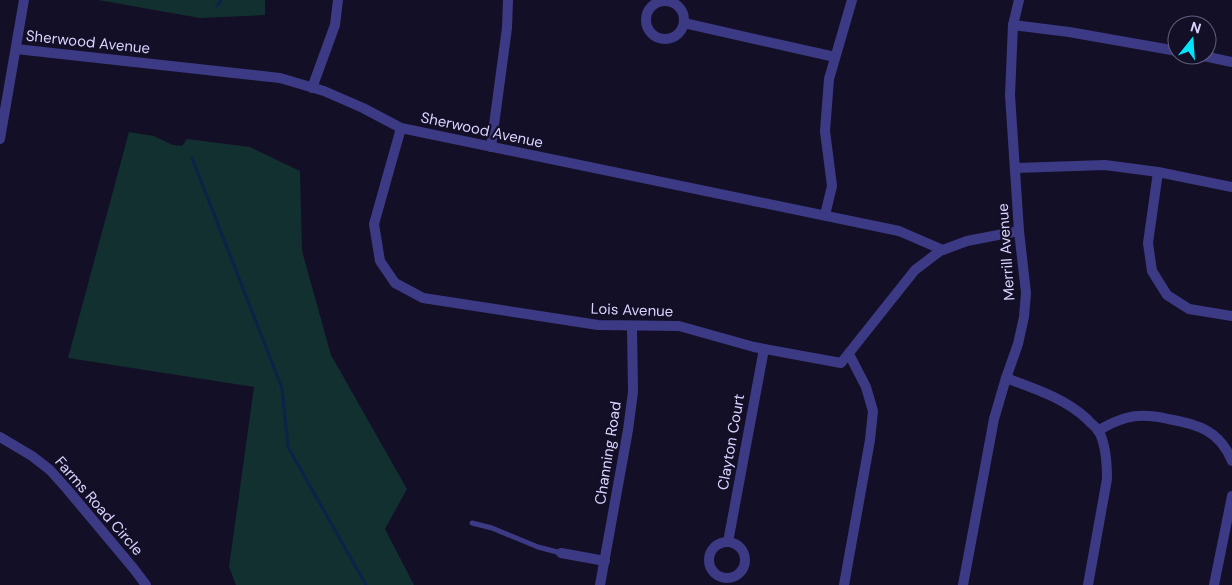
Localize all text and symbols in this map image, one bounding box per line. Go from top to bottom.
north arrow [1167,15,1217,65]
text: N [1188,17,1203,38]
street label: Sherwood Avenue [25,26,151,58]
street label: Sherwood Avenue [419,107,545,153]
street label: Merrill Avenue [993,203,1019,301]
street label: Lois Avenue [590,299,674,321]
street label: Clayton Court [713,392,749,492]
street label: Channing Road [590,400,626,506]
street label: Farms Road Circle [50,452,148,560]

